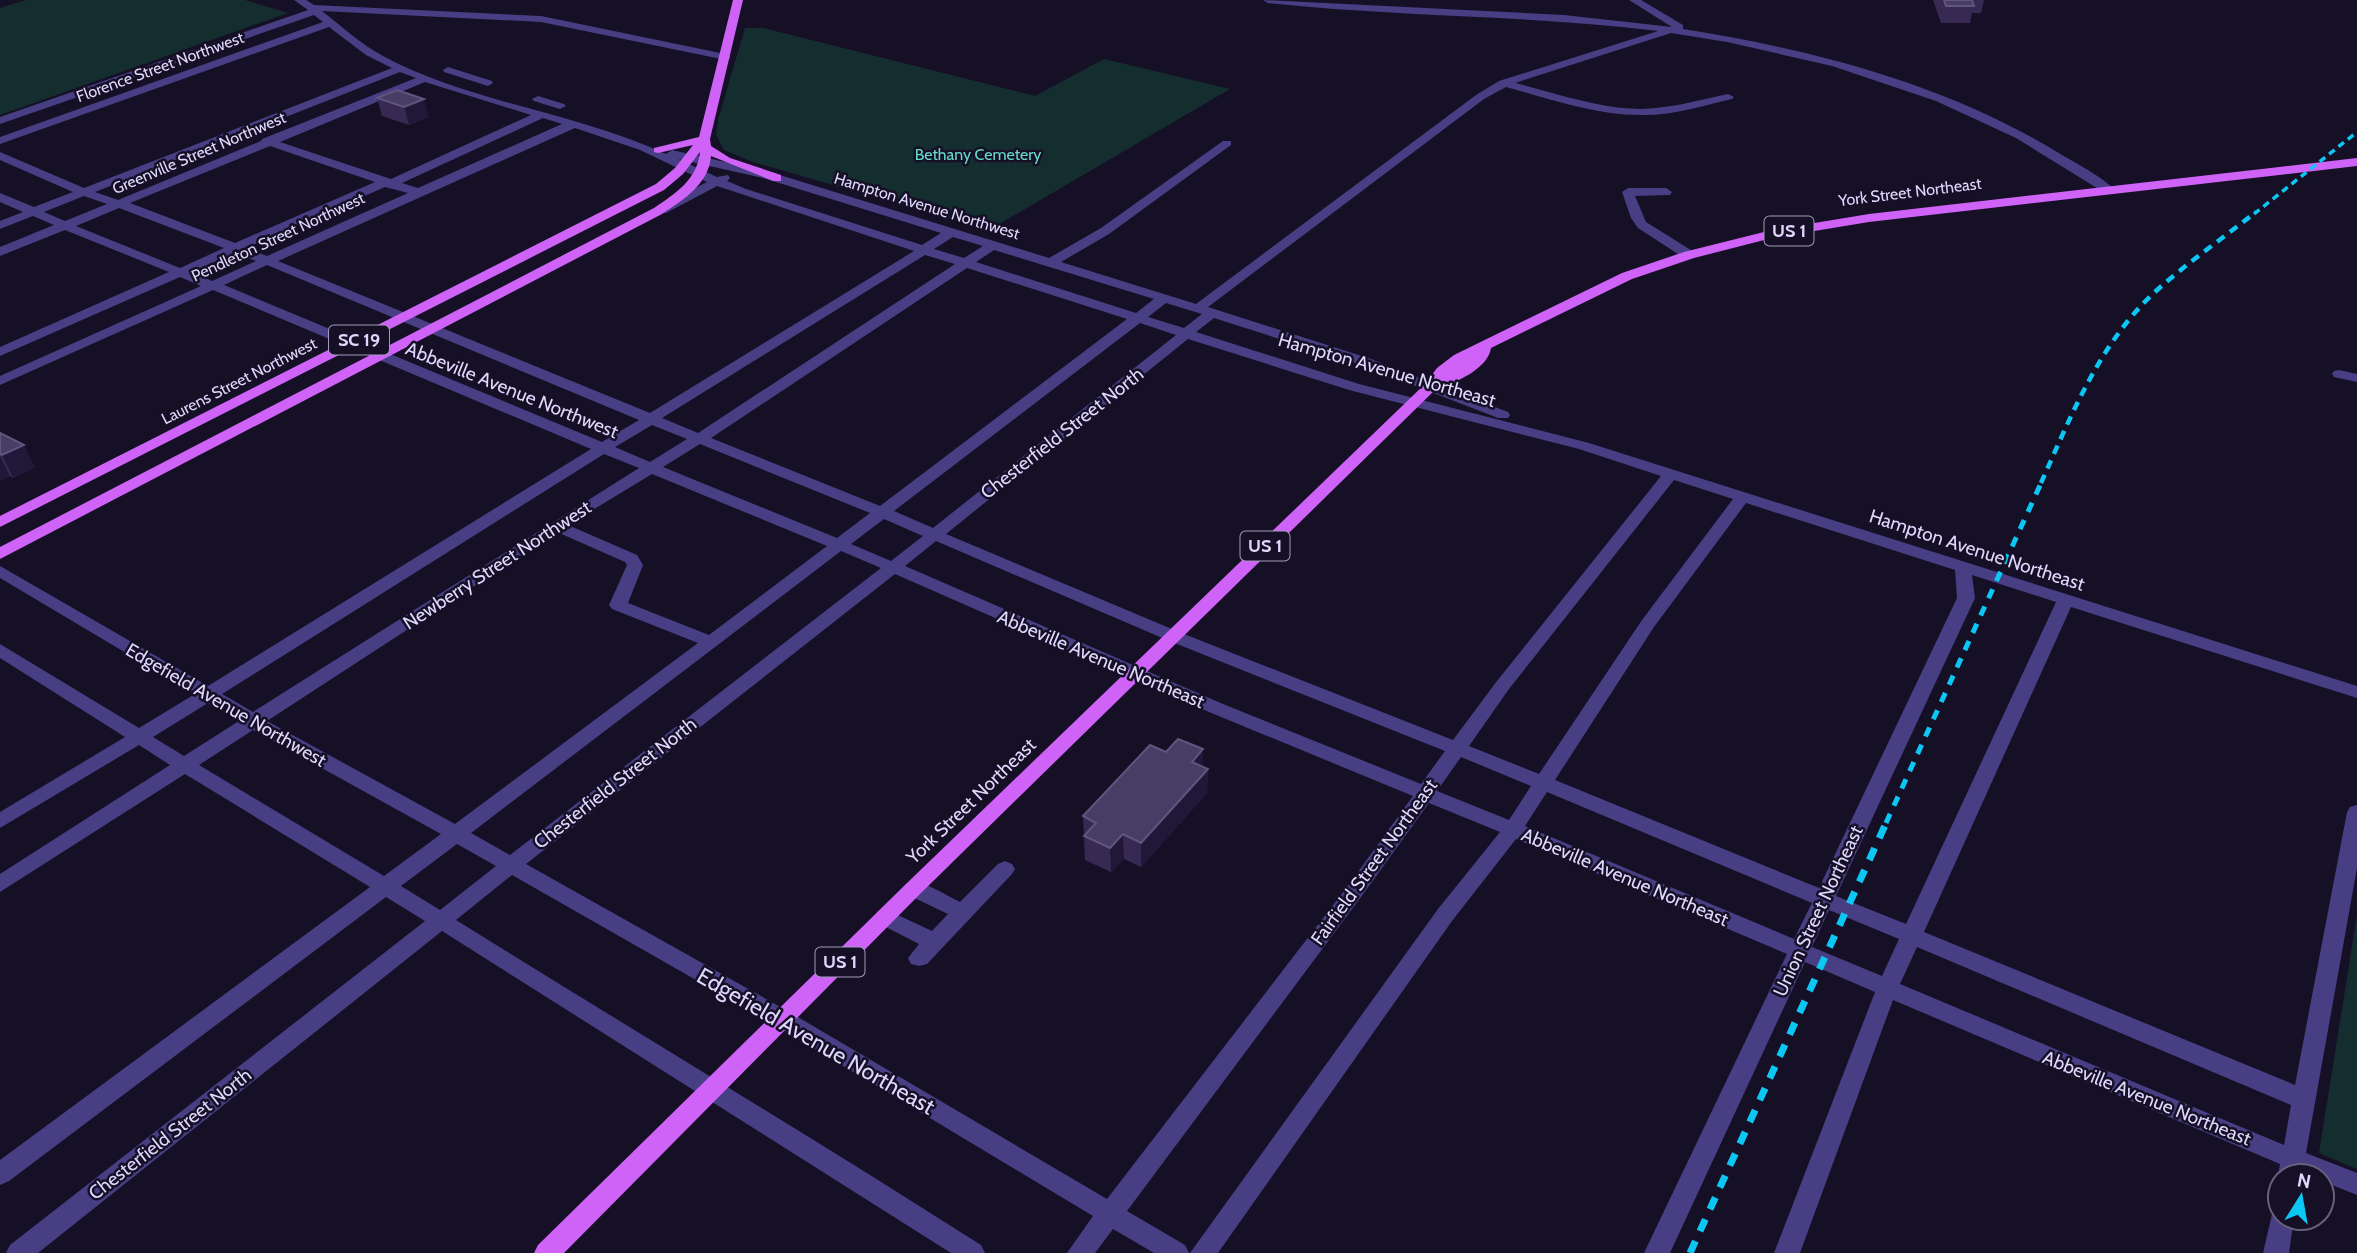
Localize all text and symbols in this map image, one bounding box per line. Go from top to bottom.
street label: Florence Street Northwest [74,28,247,106]
street label: Greenville Street Northwest [109,108,289,198]
park label: Bethany Cemetery [915,145,1041,164]
street label: Hampton Avenue Northwest [832,169,1023,244]
street label: York Street Northeast [1836,174,1983,210]
street label: Pendleton Street Northwest [188,188,368,286]
road number: US 1 [1764,216,1814,246]
road number: SC 19 [329,326,389,354]
street label: Hampton Avenue Northeast [1276,328,1499,412]
street label: Laurens Street Northwest [158,333,320,428]
street label: Abbeville Avenue Northwest [402,337,622,443]
street label: Chesterfield Street North [976,362,1148,504]
street label: Newberry Street Northwest [399,495,596,634]
street label: Hampton Avenue Northeast [1866,504,2088,596]
road number: US 1 [1240,532,1290,560]
street label: Abbeville Avenue Northeast [994,605,1208,713]
street label: Edgefield Avenue Northwest [122,638,331,772]
street label: Chesterfield Street North [529,712,701,854]
street label: York Street Northeast [901,733,1041,869]
street label: Fairfield Street Northeast [1306,774,1442,950]
street label: Union Street Northeast [1768,821,1868,1000]
street label: Abbeville Avenue Northeast [1518,823,1732,931]
road number: US 1 [816,947,864,976]
street label: Edgefield Avenue Northeast [692,961,940,1121]
street label: Abbeville Avenue Northeast [2039,1046,2255,1151]
street label: Chesterfield Street North [84,1063,256,1205]
north arrow [2266,1162,2336,1232]
text: N [2295,1168,2313,1193]

